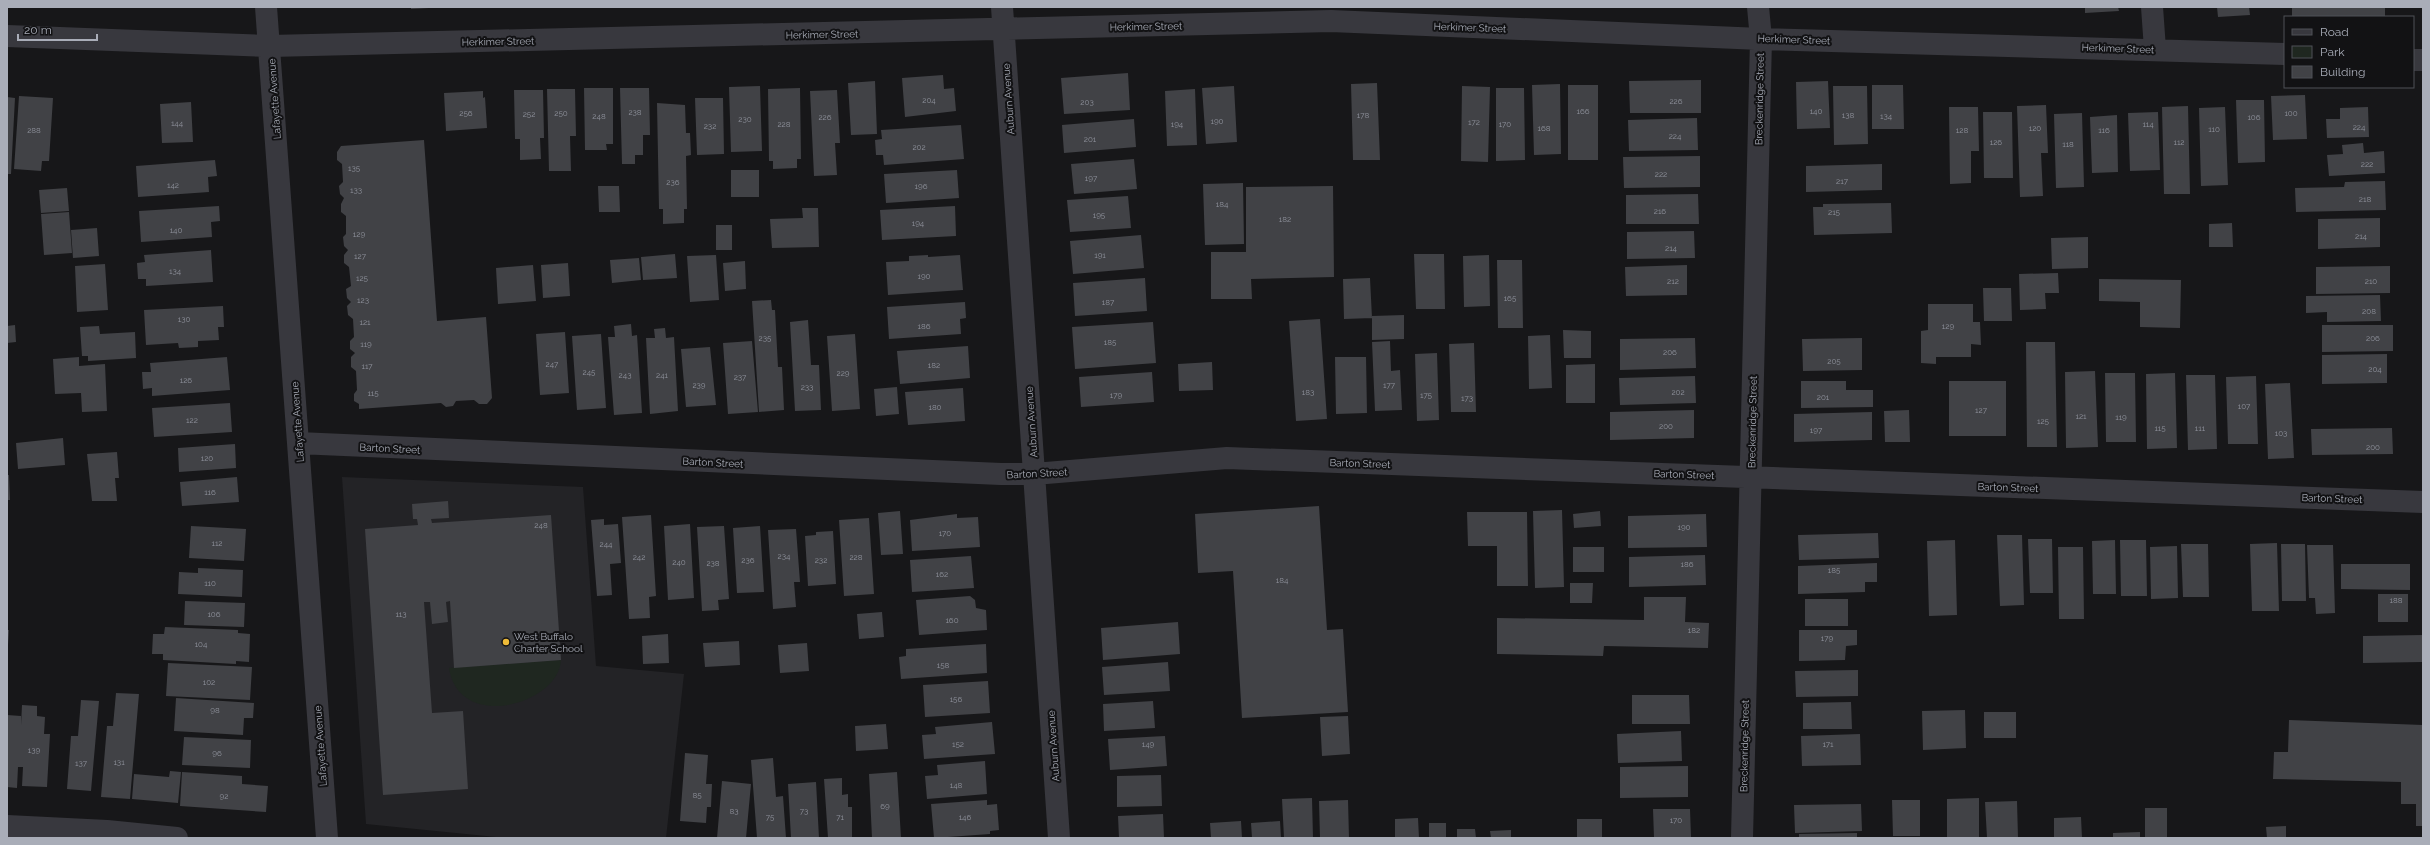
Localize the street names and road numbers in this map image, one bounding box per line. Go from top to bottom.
street label: Herkimer Street [1110,20,1183,33]
street label: Herkimer Street [1433,21,1507,34]
street label: Herkimer Street [786,28,859,41]
street label: Herkimer Street [1757,33,1831,46]
street label: Herkimer Street [462,35,535,48]
street label: Herkimer Street [2081,42,2155,55]
street label: Breckenridge Street [1753,52,1766,145]
street label: Lafayette Avenue [266,58,283,140]
street label: Auburn Avenue [1001,63,1016,135]
street label: Breckenridge Street [1746,375,1759,468]
street label: Lafayette Avenue [289,381,306,463]
street label: Auburn Avenue [1024,386,1039,458]
street label: Barton Street [359,441,421,456]
street label: Barton Street [682,455,744,470]
street label: Barton Street [1329,457,1391,470]
street label: Barton Street [1006,466,1068,481]
street label: Barton Street [1653,468,1715,481]
street label: Barton Street [1977,481,2039,494]
street label: Barton Street [2301,492,2363,505]
street label: Breckenridge Street [1738,699,1751,792]
street label: Lafayette Avenue [312,705,329,787]
street label: Auburn Avenue [1046,710,1061,782]

